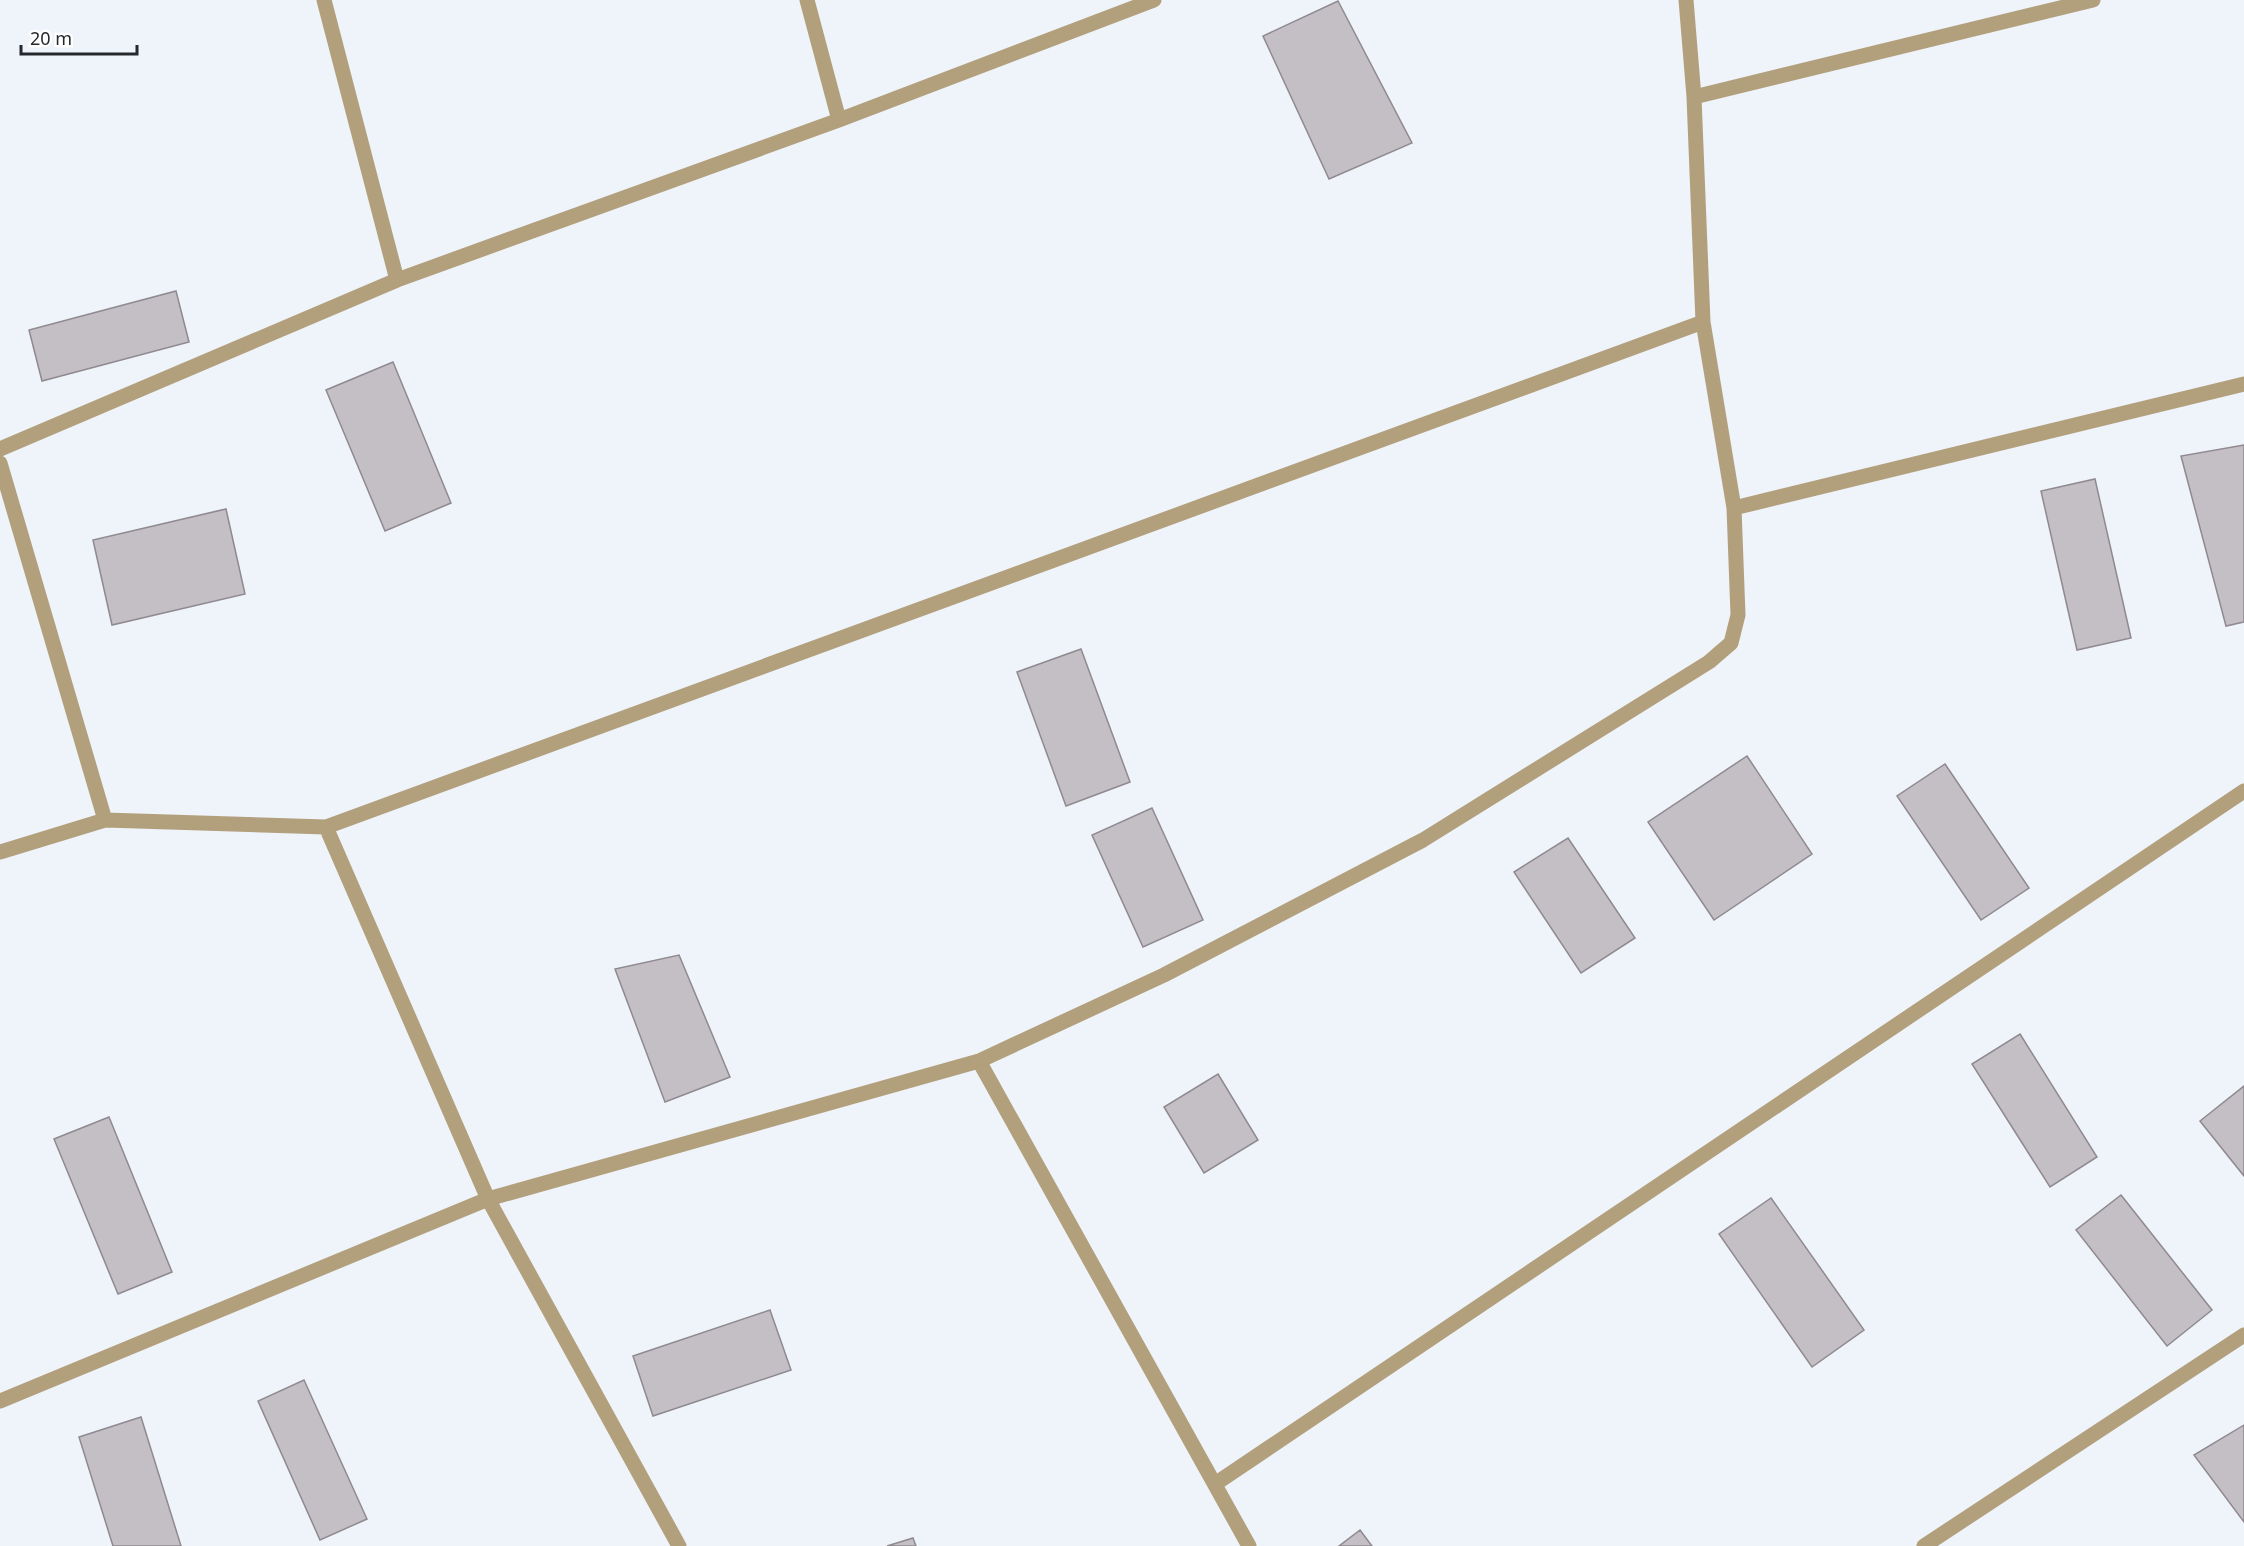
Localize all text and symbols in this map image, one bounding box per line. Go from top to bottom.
scale bar [21,18,136,56]
text: 20 m [30,26,72,50]

